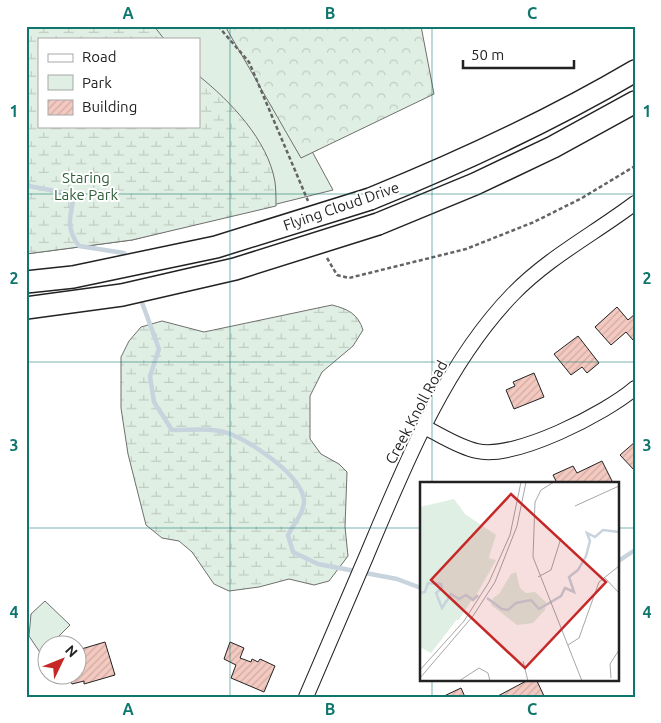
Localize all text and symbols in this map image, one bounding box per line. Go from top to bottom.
text: A [122,4,134,22]
text: B [325,4,335,22]
text: C [527,4,537,22]
legend [38,38,200,128]
scale bar [463,38,575,70]
text: 50 m [471,46,504,63]
text: Road [82,48,117,65]
text: Park [82,74,112,91]
text: Building [82,98,137,115]
text: 1 [9,102,19,120]
text: 1 [642,102,652,120]
park label: Staring Lake Park [54,169,119,203]
street label: Flying Cloud Drive [281,178,401,234]
text: 2 [9,269,19,287]
text: 2 [642,269,652,287]
street label: Creek Knoll Road [382,357,450,467]
text: 3 [9,436,19,454]
text: 3 [642,436,652,454]
inset map [420,482,618,680]
text: 4 [9,603,19,621]
text: 4 [642,603,652,621]
north arrow [38,636,88,686]
text: N [62,642,81,660]
text: A [122,700,134,718]
text: B [325,700,335,718]
text: C [527,700,537,718]

